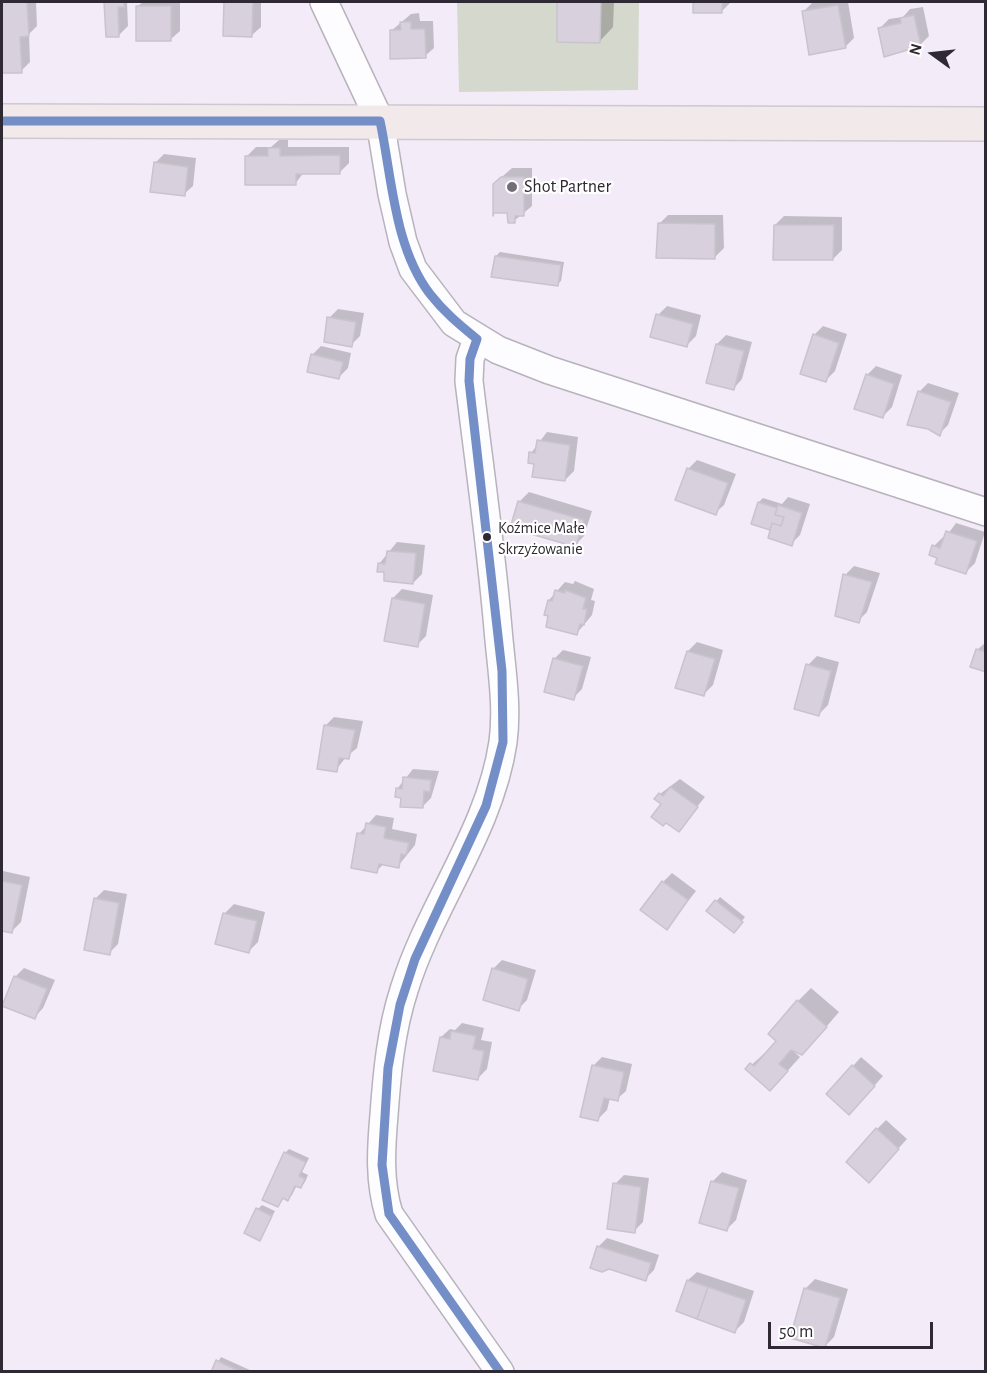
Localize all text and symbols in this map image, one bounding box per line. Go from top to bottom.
north arrow [903,24,963,84]
text: N [906,42,925,57]
place label: Shot Partner [524,176,611,198]
marker: Shot Partner [505,180,519,194]
place label: Koźmice Małe Skrzyżowanie [498,518,585,556]
marker: Koźmice Małe Skrzyżowanie [481,531,493,543]
scale bar [771,1310,936,1348]
text: 50 m [779,1323,813,1341]

